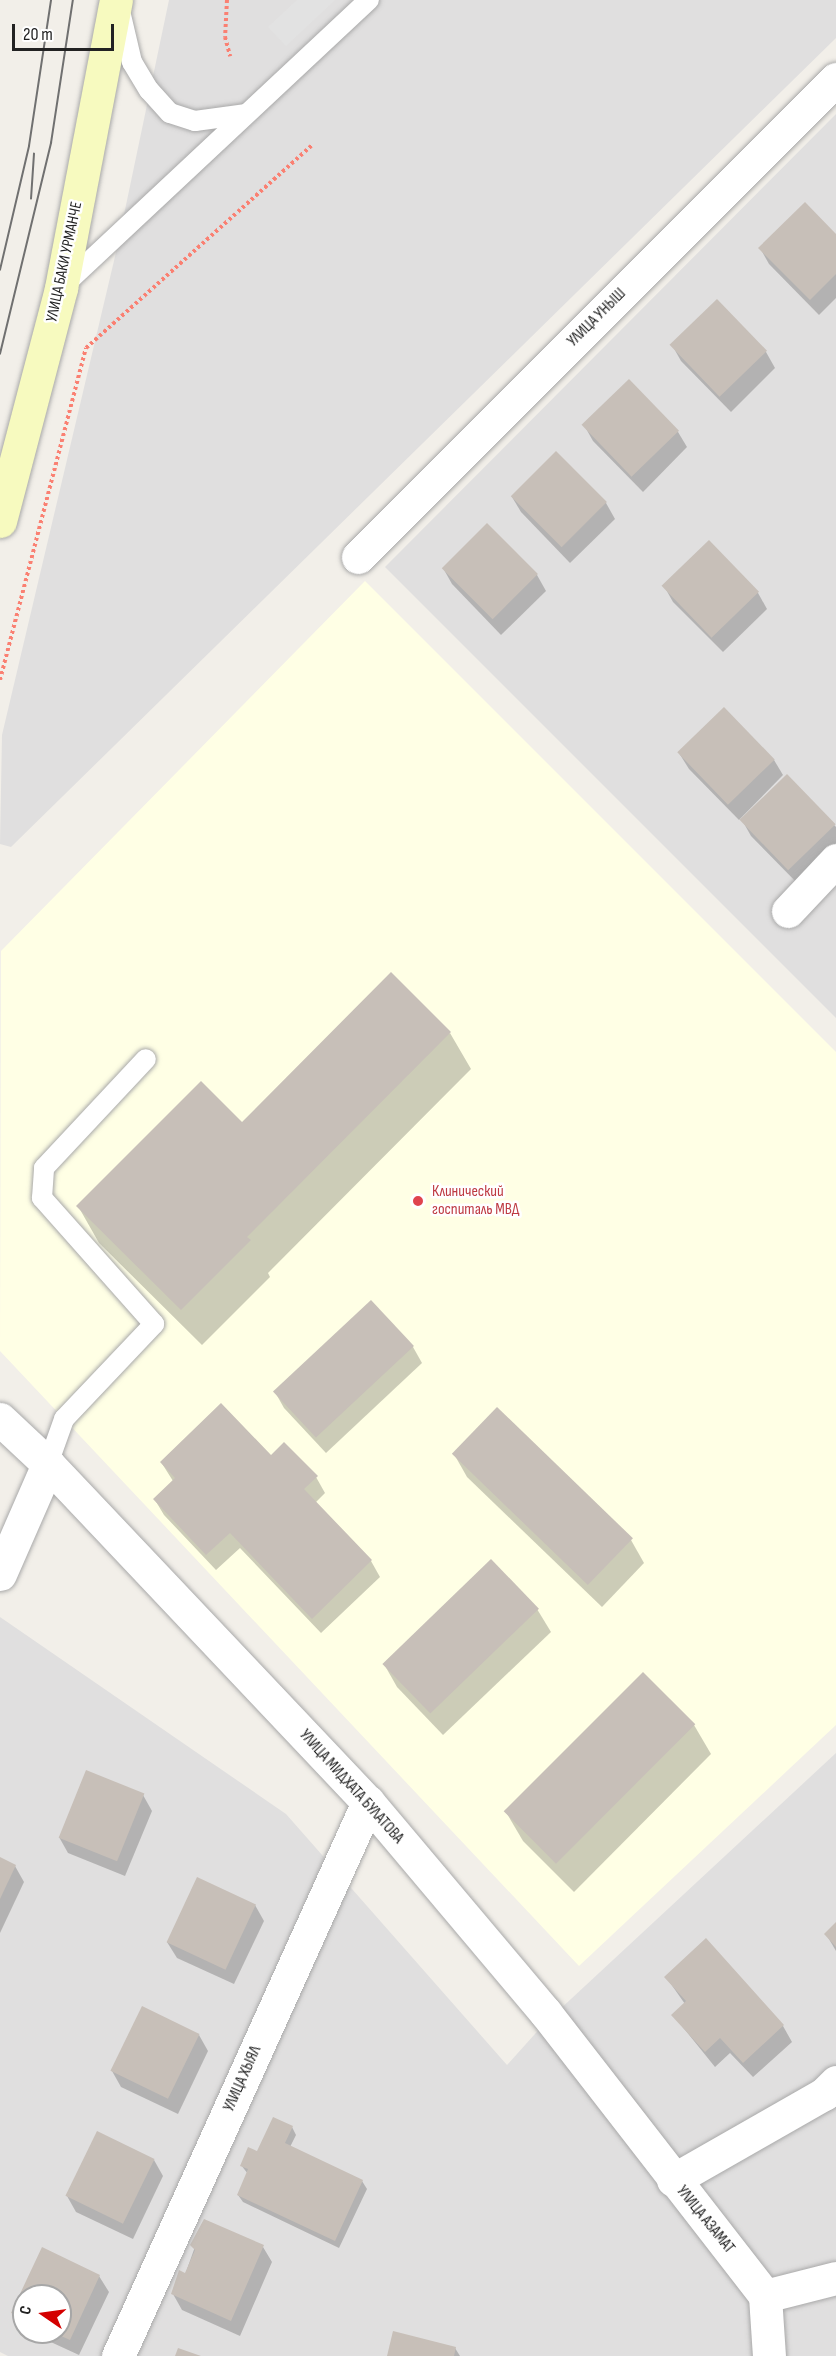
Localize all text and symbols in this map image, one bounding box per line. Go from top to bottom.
scale bar [15,12,117,50]
text: 20 m [23,24,53,45]
street label: УЛИЦА БАКИ УРМАНЧЕ [43,200,87,324]
street label: УЛИЦА УНЫШ [564,285,630,351]
place label: Клинический госпиталь МВД [432,1182,519,1220]
marker: Клинический госпиталь МВД [409,1192,427,1210]
street label: УЛИЦА МИДХАТА БУЛАТОВА [295,1726,407,1848]
street label: УЛИЦА ХЫЯЛ [220,2043,266,2115]
street label: УЛИЦА АЗАМАТ [672,2182,738,2258]
north arrow [12,2284,72,2344]
text: С [16,2304,36,2316]

